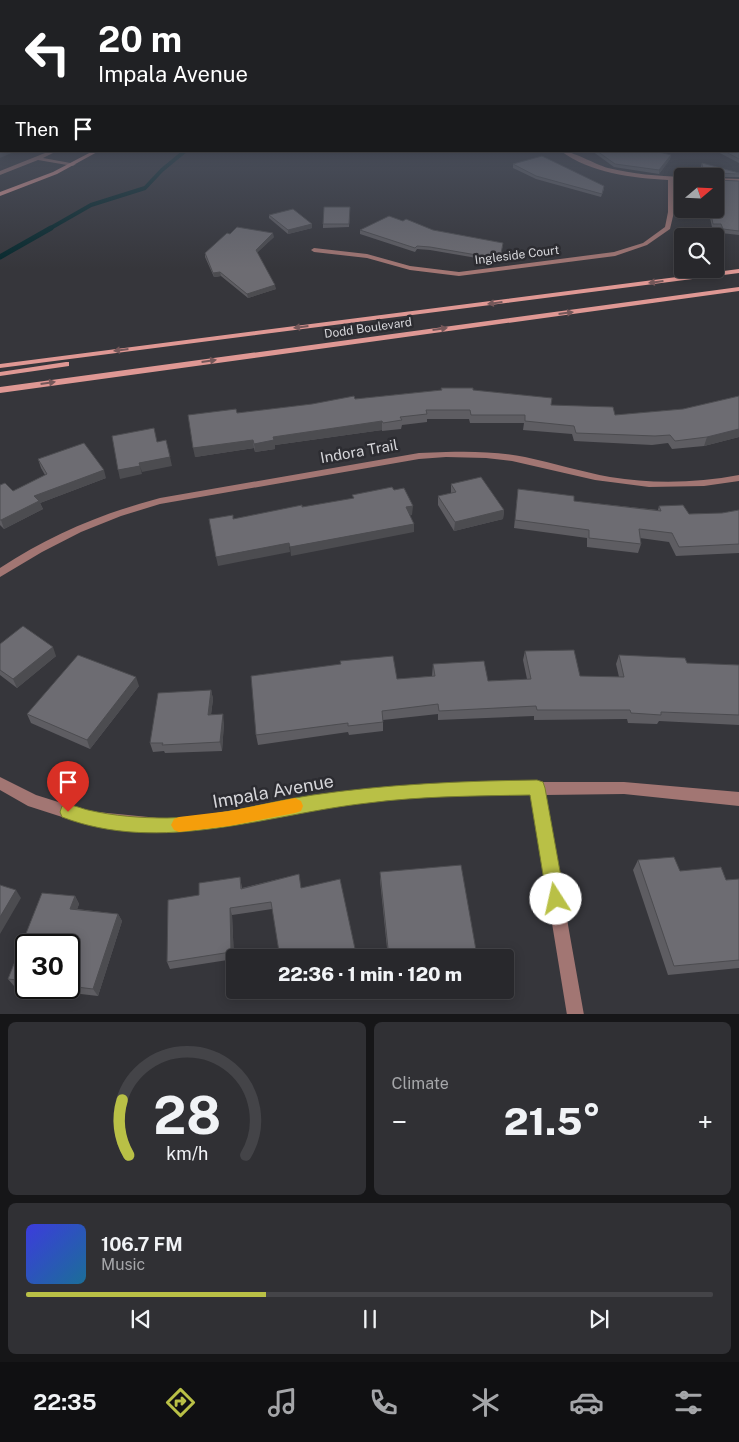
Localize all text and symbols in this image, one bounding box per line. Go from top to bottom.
text: 20 m [98,19,182,60]
icon: left [15,20,80,85]
text: Impala Avenue [98,61,248,87]
icon: arrive [69,115,97,143]
text: Then [15,118,59,140]
north arrow [674,168,724,218]
map controls [674,168,724,278]
button: search [674,228,724,278]
street label: Ingleside Court [474,243,560,267]
one-way arrow [648,278,664,286]
one-way arrow [487,299,503,307]
one-way arrow [558,309,574,317]
street label: Dodd Boulevard [323,315,413,341]
one-way arrow [293,323,309,331]
one-way arrow [432,325,448,333]
one-way arrow [113,346,129,354]
one-way arrow [202,357,218,365]
one-way arrow [41,379,57,387]
street label: Indora Trail [319,436,399,466]
pin [47,761,89,812]
icon: arrive [54,768,82,796]
street label: Impala Avenue [211,770,335,812]
position arrow [529,872,581,924]
speed limit sign: 30 [15,934,80,999]
text: 22:36 · 1 min · 120 m [278,963,462,985]
text: Climate [392,1074,449,1093]
text: 28 [153,1085,221,1146]
text: 21.5° [504,1099,601,1144]
text: − [392,1105,407,1138]
text: + [697,1105,713,1138]
text: km/h [166,1143,208,1164]
text: 106.7 FM [101,1233,183,1255]
text: Music [101,1255,145,1274]
icon: previous [127,1305,155,1333]
icon: pause [356,1305,384,1333]
icon: next [585,1305,613,1333]
icon: directions [163,1385,198,1420]
icon: music [265,1385,300,1420]
icon: phone [366,1385,401,1420]
icon: climate [468,1385,503,1420]
icon: car [569,1385,604,1420]
icon: filters [671,1385,706,1420]
text: 22:35 [33,1389,97,1415]

